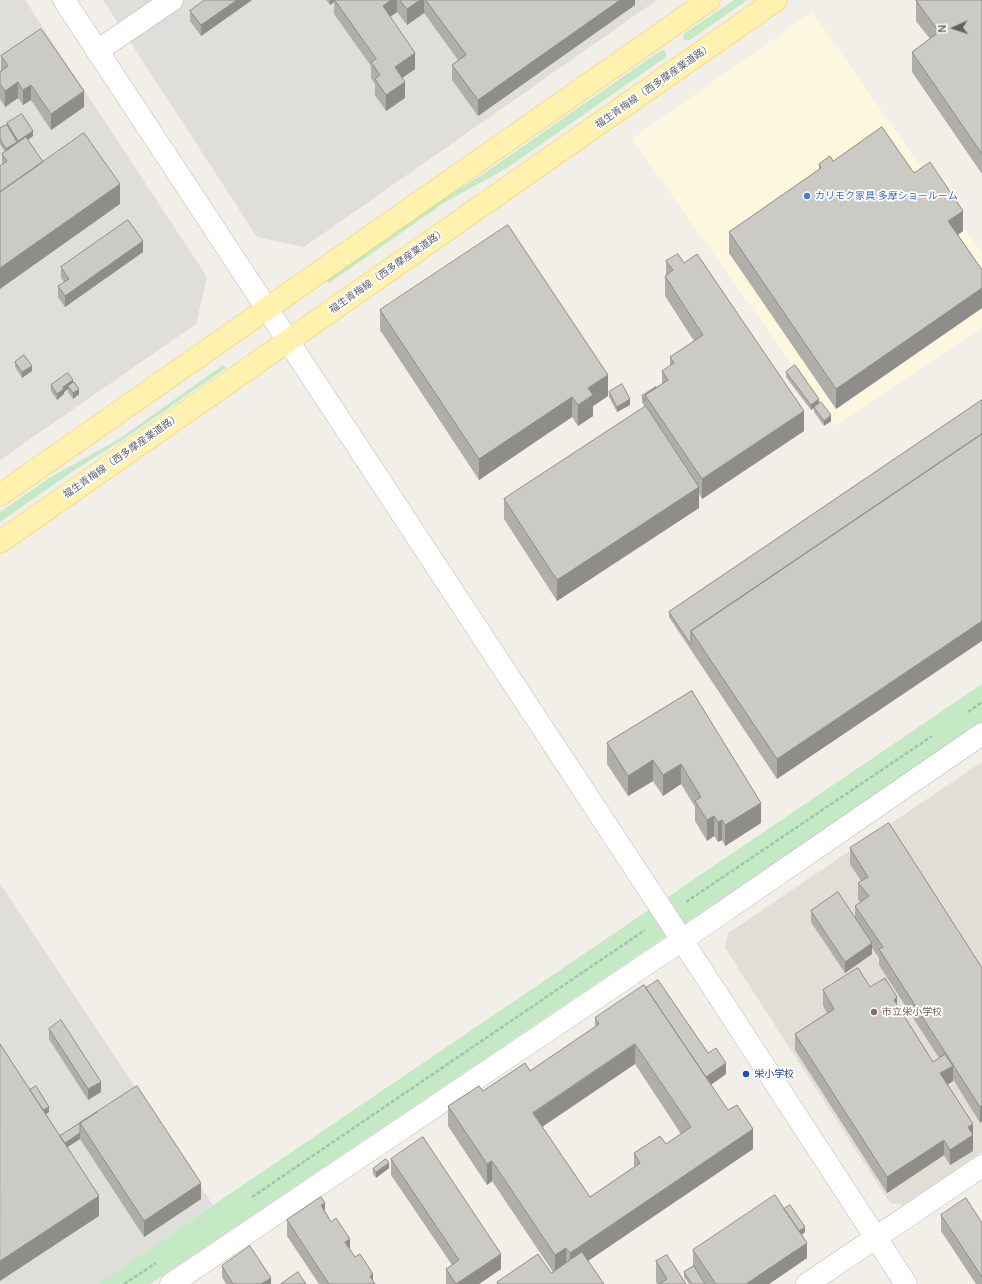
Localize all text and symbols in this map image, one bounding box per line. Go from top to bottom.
north arrow [934,8,974,48]
text: N [936,24,948,33]
street label: 福生青梅線（西多摩産業道路） [593,41,715,131]
place label: カリモク家具 多摩ショールーム [815,190,958,202]
marker: カリモク家具 多摩ショールーム [802,191,812,201]
street label: 福生青梅線（西多摩産業道路） [327,226,449,316]
street label: 福生青梅線（西多摩産業道路） [61,411,183,501]
place label: 市立栄小学校 [882,1006,942,1018]
marker: 市立栄小学校 [869,1007,879,1017]
place label: 栄小学校 [754,1068,794,1080]
marker: 栄小学校 [741,1069,751,1079]

